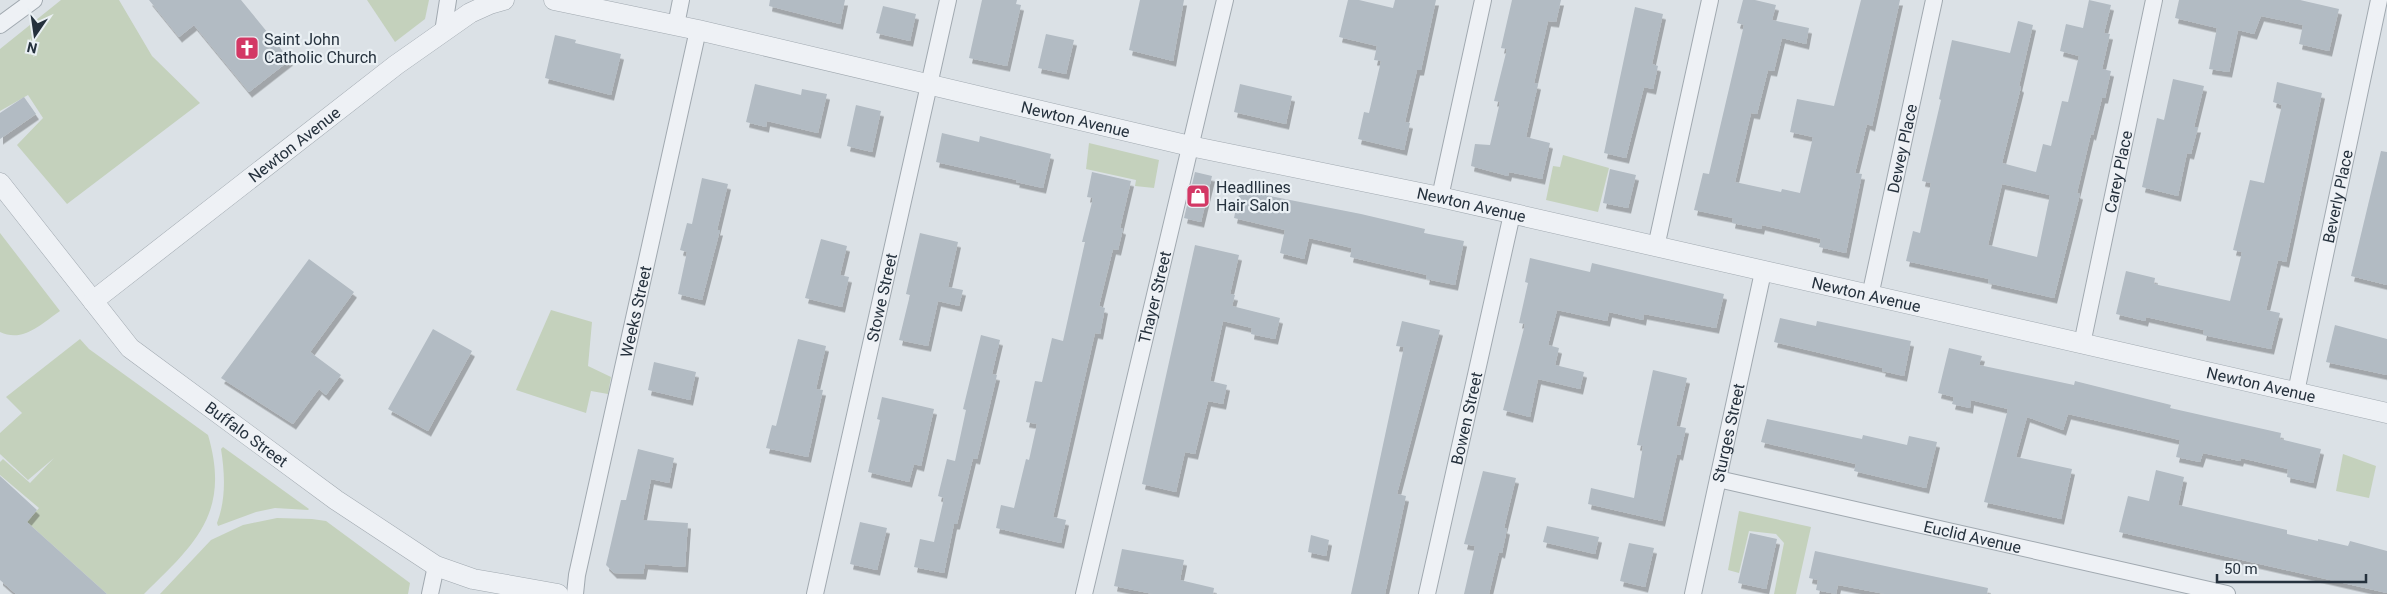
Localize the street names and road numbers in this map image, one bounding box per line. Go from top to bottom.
street label: Newton Avenue [1019,97,1132,142]
street label: Dewey Place [1884,102,1921,195]
street label: Newton Avenue [245,103,344,186]
street label: Carey Place [2101,129,2136,215]
street label: Beverly Place [2319,148,2357,245]
street label: Newton Avenue [1415,184,1528,226]
street label: Thayer Street [1135,249,1175,346]
street label: Stowe Street [863,251,901,344]
street label: Weeks Street [617,264,655,359]
street label: Newton Avenue [1810,273,1923,316]
street label: Newton Avenue [2205,363,2317,406]
street label: Bowen Street [1447,370,1486,467]
street label: Sturges Street [1709,382,1749,484]
street label: Buffalo Street [201,398,291,471]
street label: Euclid Avenue [1922,517,2023,557]

